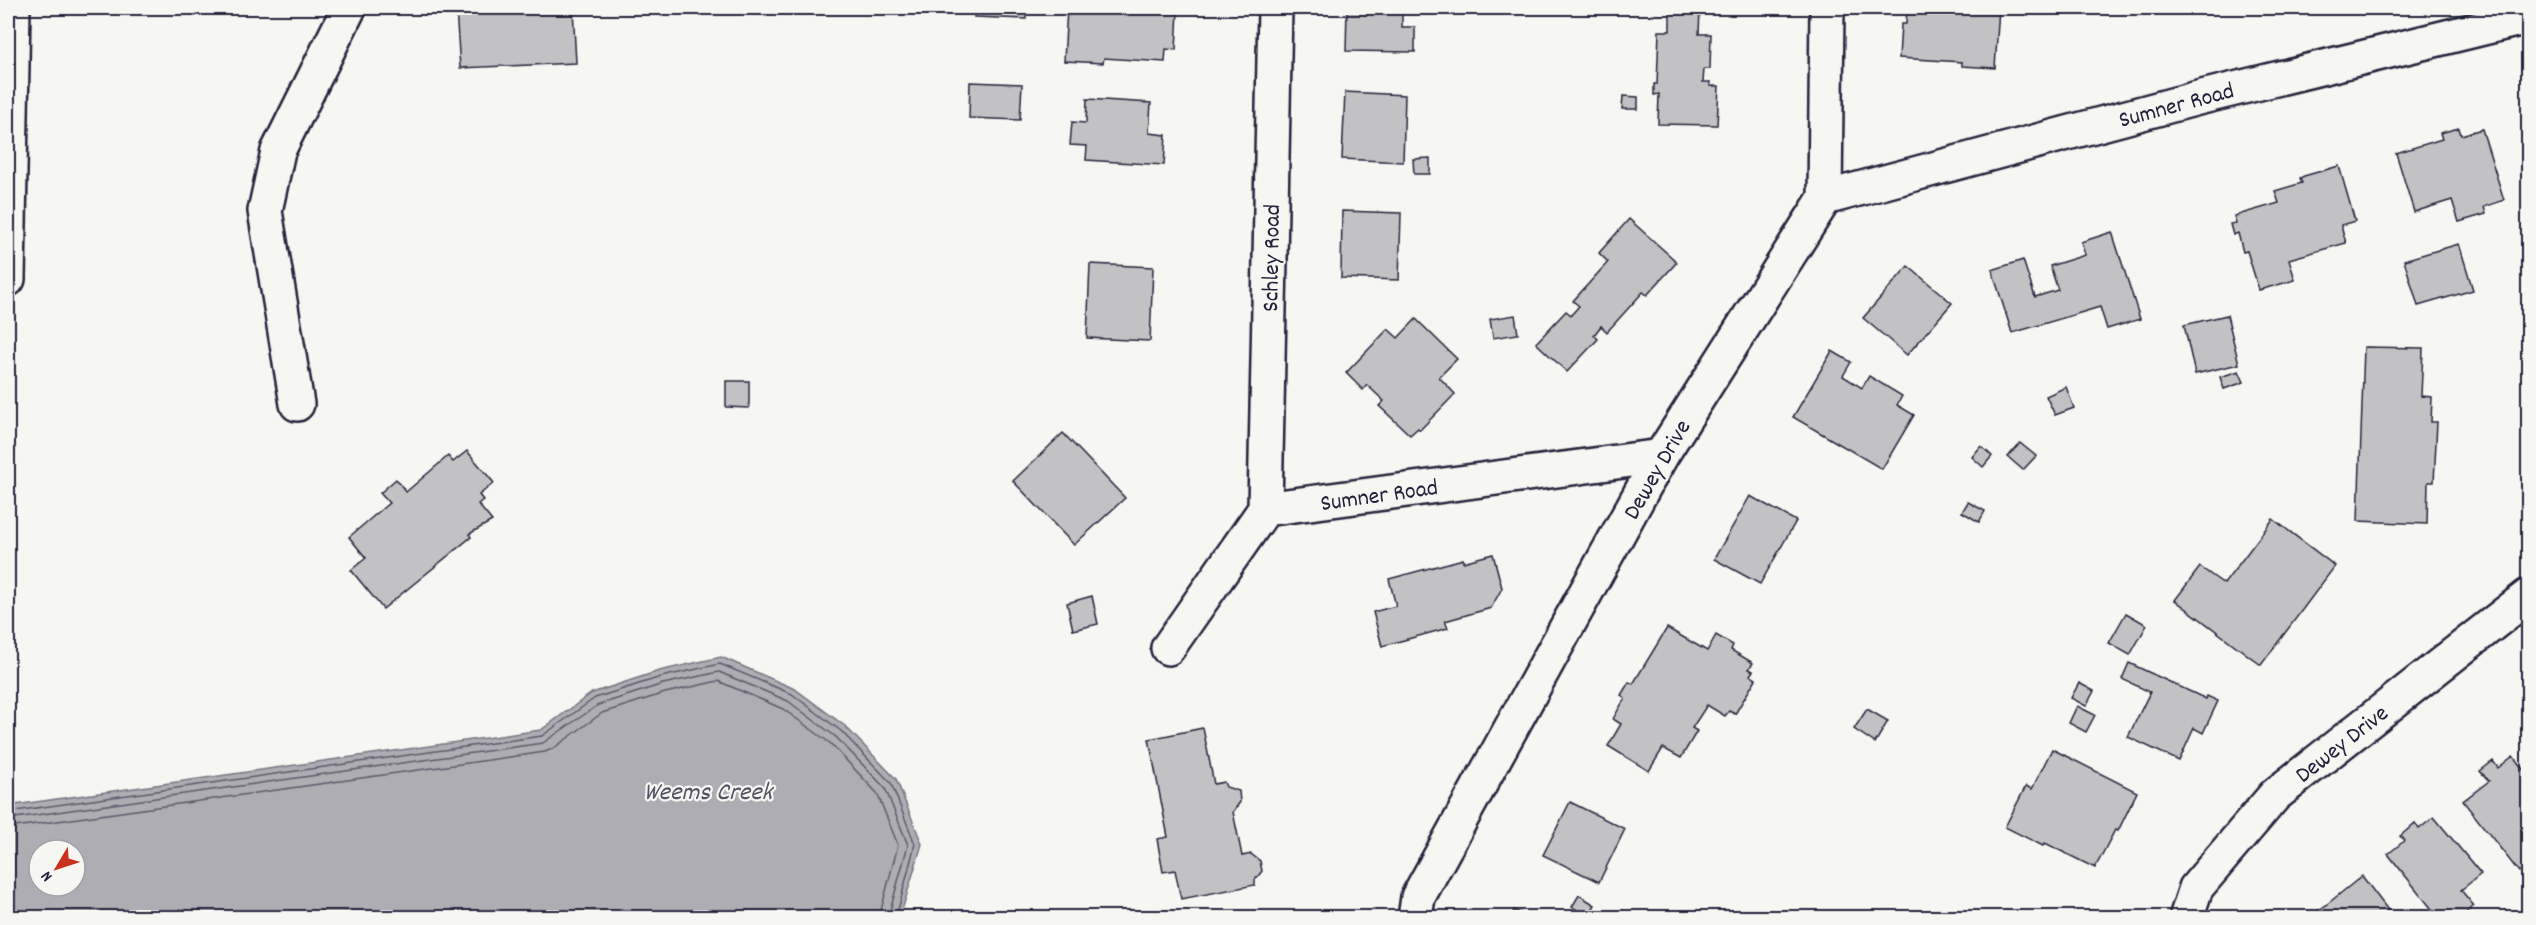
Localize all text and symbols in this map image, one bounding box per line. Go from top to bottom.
street label: Sumner Road [2115,75,2238,139]
street label: Schley Road [1255,204,1291,312]
street label: Dewey Drive [1616,414,1701,527]
street label: Sumner Road [1318,472,1440,522]
street label: Dewey Drive [2289,698,2397,793]
water label: Weems Creek [644,775,775,812]
north arrow [27,838,87,898]
text: N [36,865,59,886]

